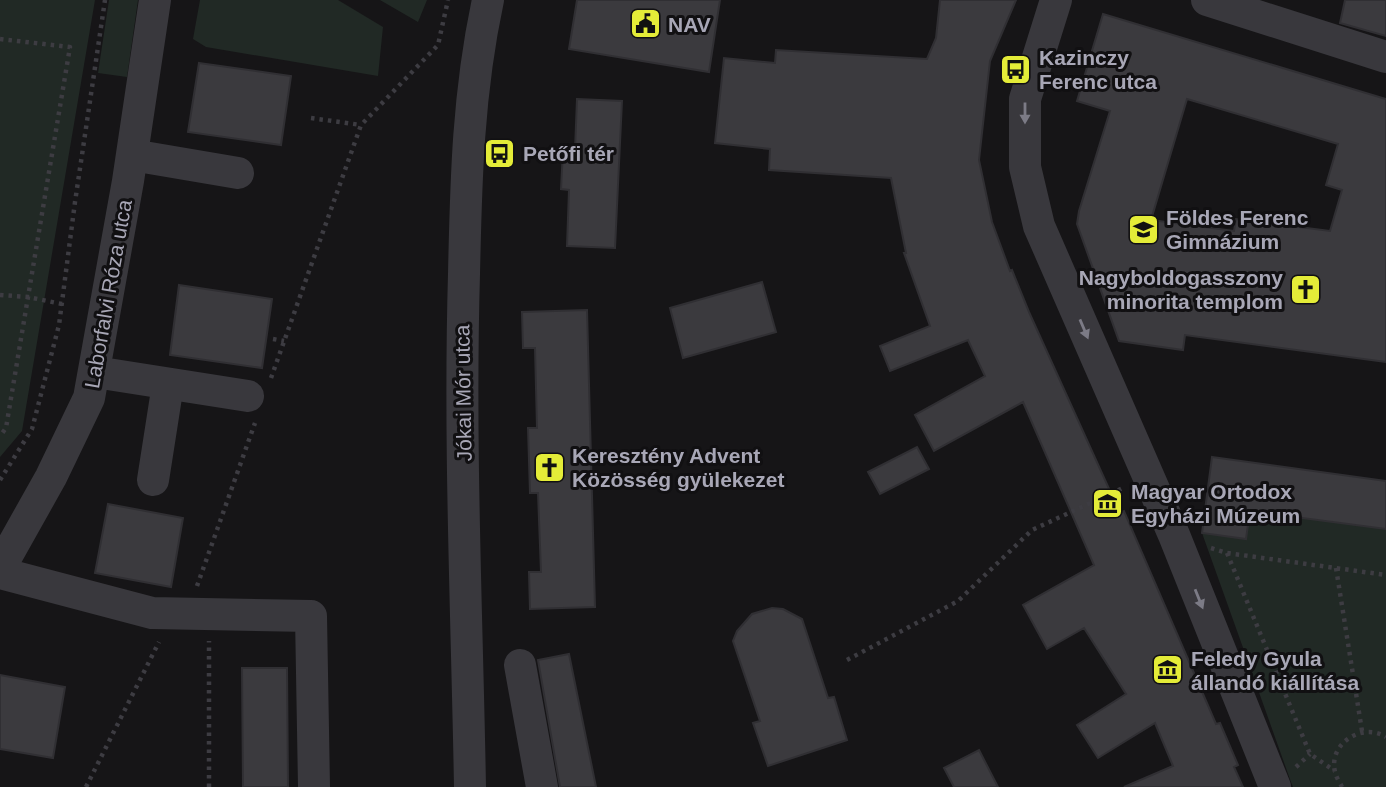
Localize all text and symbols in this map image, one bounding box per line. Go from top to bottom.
public building icon: NAV [628,7,662,41]
place label: NAV [668,13,711,36]
place label: Kazinczy Ferenc utca [1039,46,1157,93]
bus stop icon: Kazinczy Ferenc utca [999,52,1033,86]
one-way arrow [1019,102,1031,124]
bus stop icon: Petőfi tér [483,136,517,170]
place label: Petőfi tér [523,142,614,165]
street label: Laborfalvi Róza utca [80,197,136,390]
place label: Földes Ferenc Gimnázium [1166,206,1309,253]
school or university icon: Földes Ferenc Gimnázium [1126,212,1160,246]
place label: Nagyboldogasszony minorita templom [1079,266,1283,313]
church icon: Nagyboldogasszony minorita templom [1289,272,1323,306]
one-way arrow [1078,319,1090,339]
street label: Jókai Mór utca [450,324,476,461]
place label: Keresztény Advent Közösség gyülekezet [572,444,784,491]
church icon: Keresztény Advent Közösség gyülekezet [532,450,566,484]
place label: Magyar Ortodox Egyházi Múzeum [1131,480,1300,527]
museum icon: Magyar Ortodox Egyházi Múzeum [1091,486,1125,520]
one-way arrow [1193,589,1204,610]
place label: Feledy Gyula állandó kiállítása [1191,647,1359,694]
museum icon: Feledy Gyula állandó kiállítása [1151,653,1185,687]

